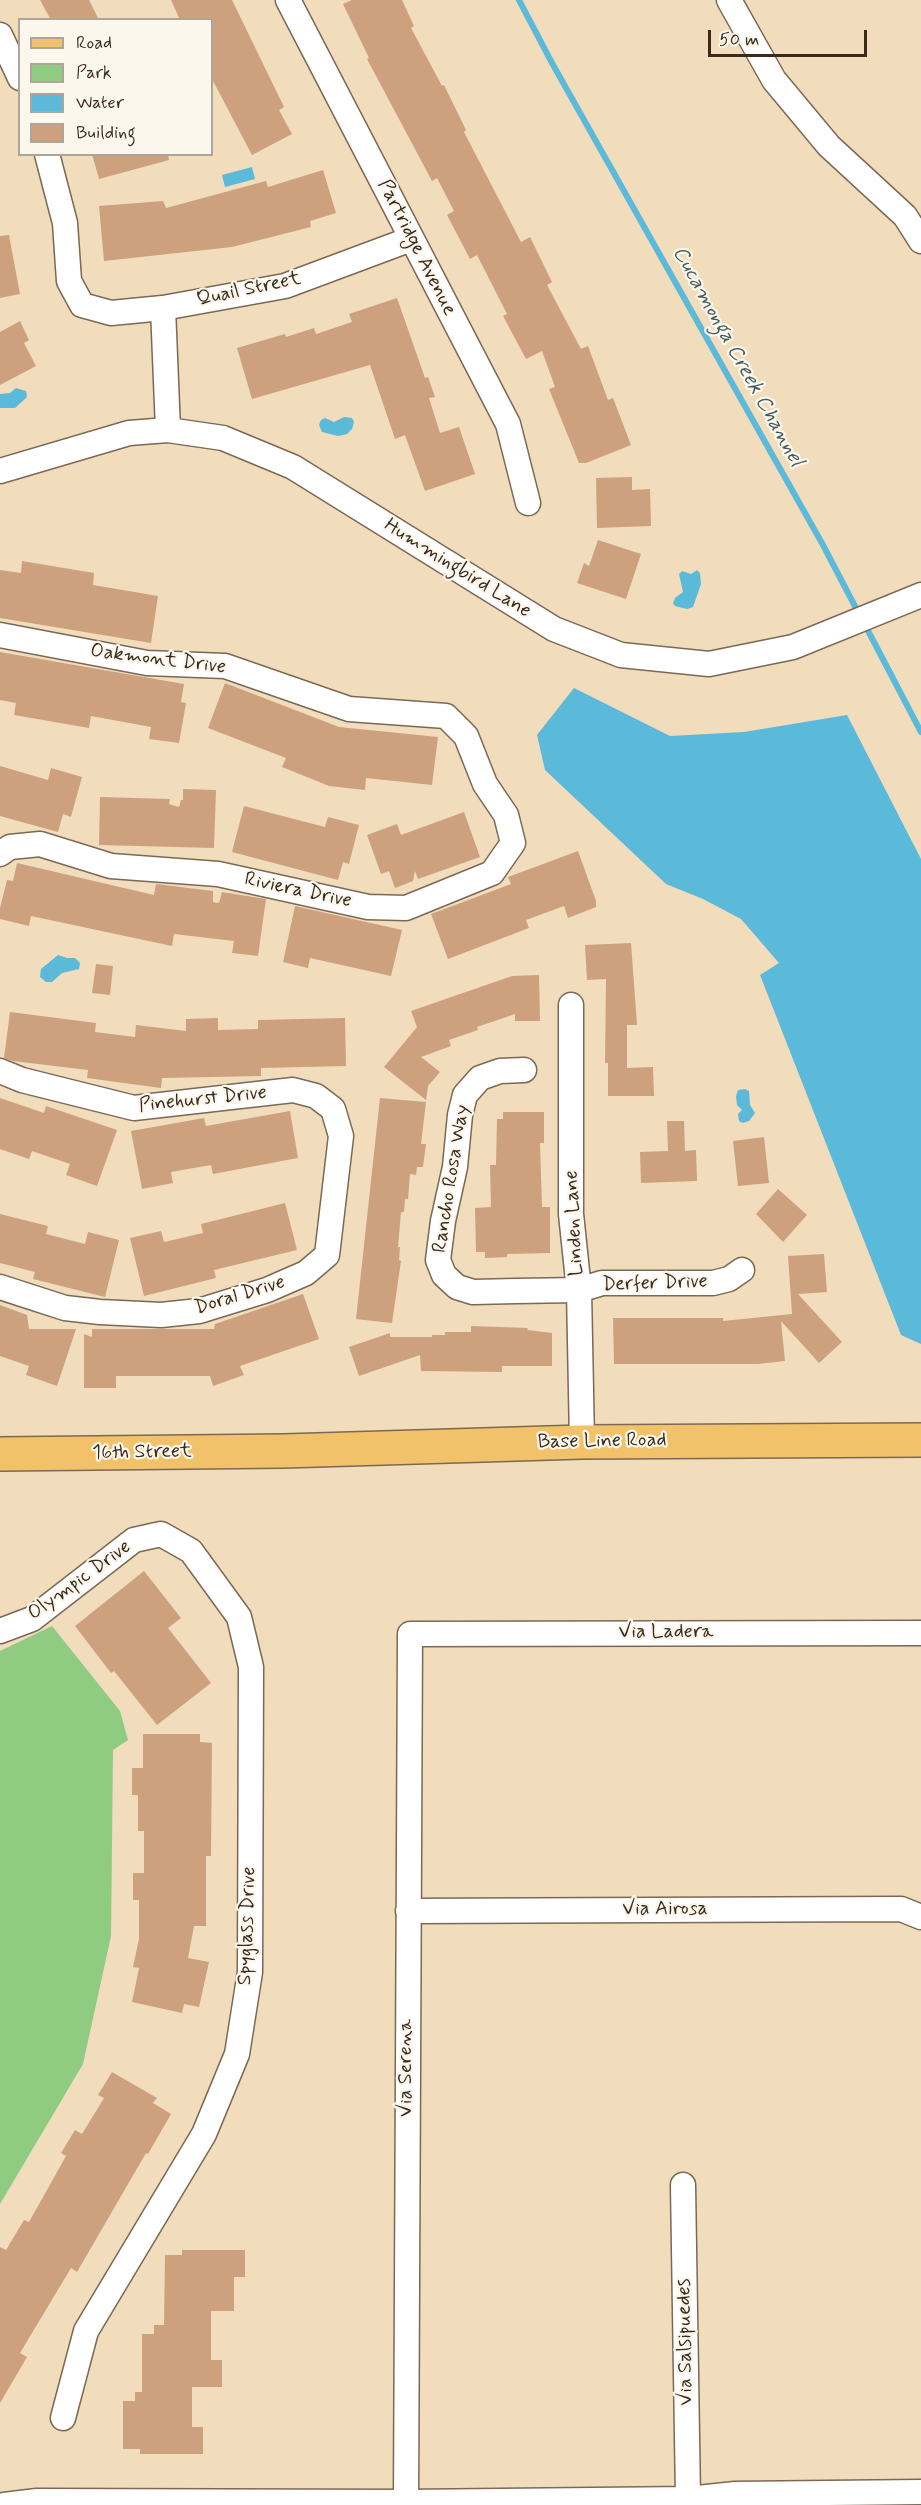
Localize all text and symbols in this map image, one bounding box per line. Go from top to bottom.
legend [18,18,213,156]
scale bar [711,18,870,56]
text: 50 m [719,28,759,52]
text: Road [76,31,112,55]
text: Park [76,61,112,85]
text: Water [76,91,124,115]
text: Building [76,121,136,145]
street label: Partridge Avenue [371,176,461,320]
water label: Cucamonga Creek Channel [666,242,808,472]
street label: Quail Street [195,267,303,313]
street label: Hummingbird Lane [379,514,535,624]
street label: Oakmont Drive [89,640,227,680]
street label: Riviera Drive [242,868,354,914]
street label: Pinehurst Drive [138,1081,268,1119]
street label: Rancho Rosa Way [428,1103,476,1255]
street label: Linden Lane [560,1169,590,1277]
street label: Derfer Drive [602,1270,708,1298]
street label: Doral Drive [192,1271,288,1321]
street label: Base Line Road [537,1429,667,1455]
street label: 16th Street [92,1440,192,1466]
street label: Olympic Drive [24,1536,136,1626]
street label: Via Ladera [618,1621,714,1645]
street label: Spyglass Drive [234,1866,262,1986]
street label: Via Airosa [622,1898,708,1922]
street label: Via Serena [395,2019,419,2117]
street label: Via Salsipuedes [673,2278,699,2406]

